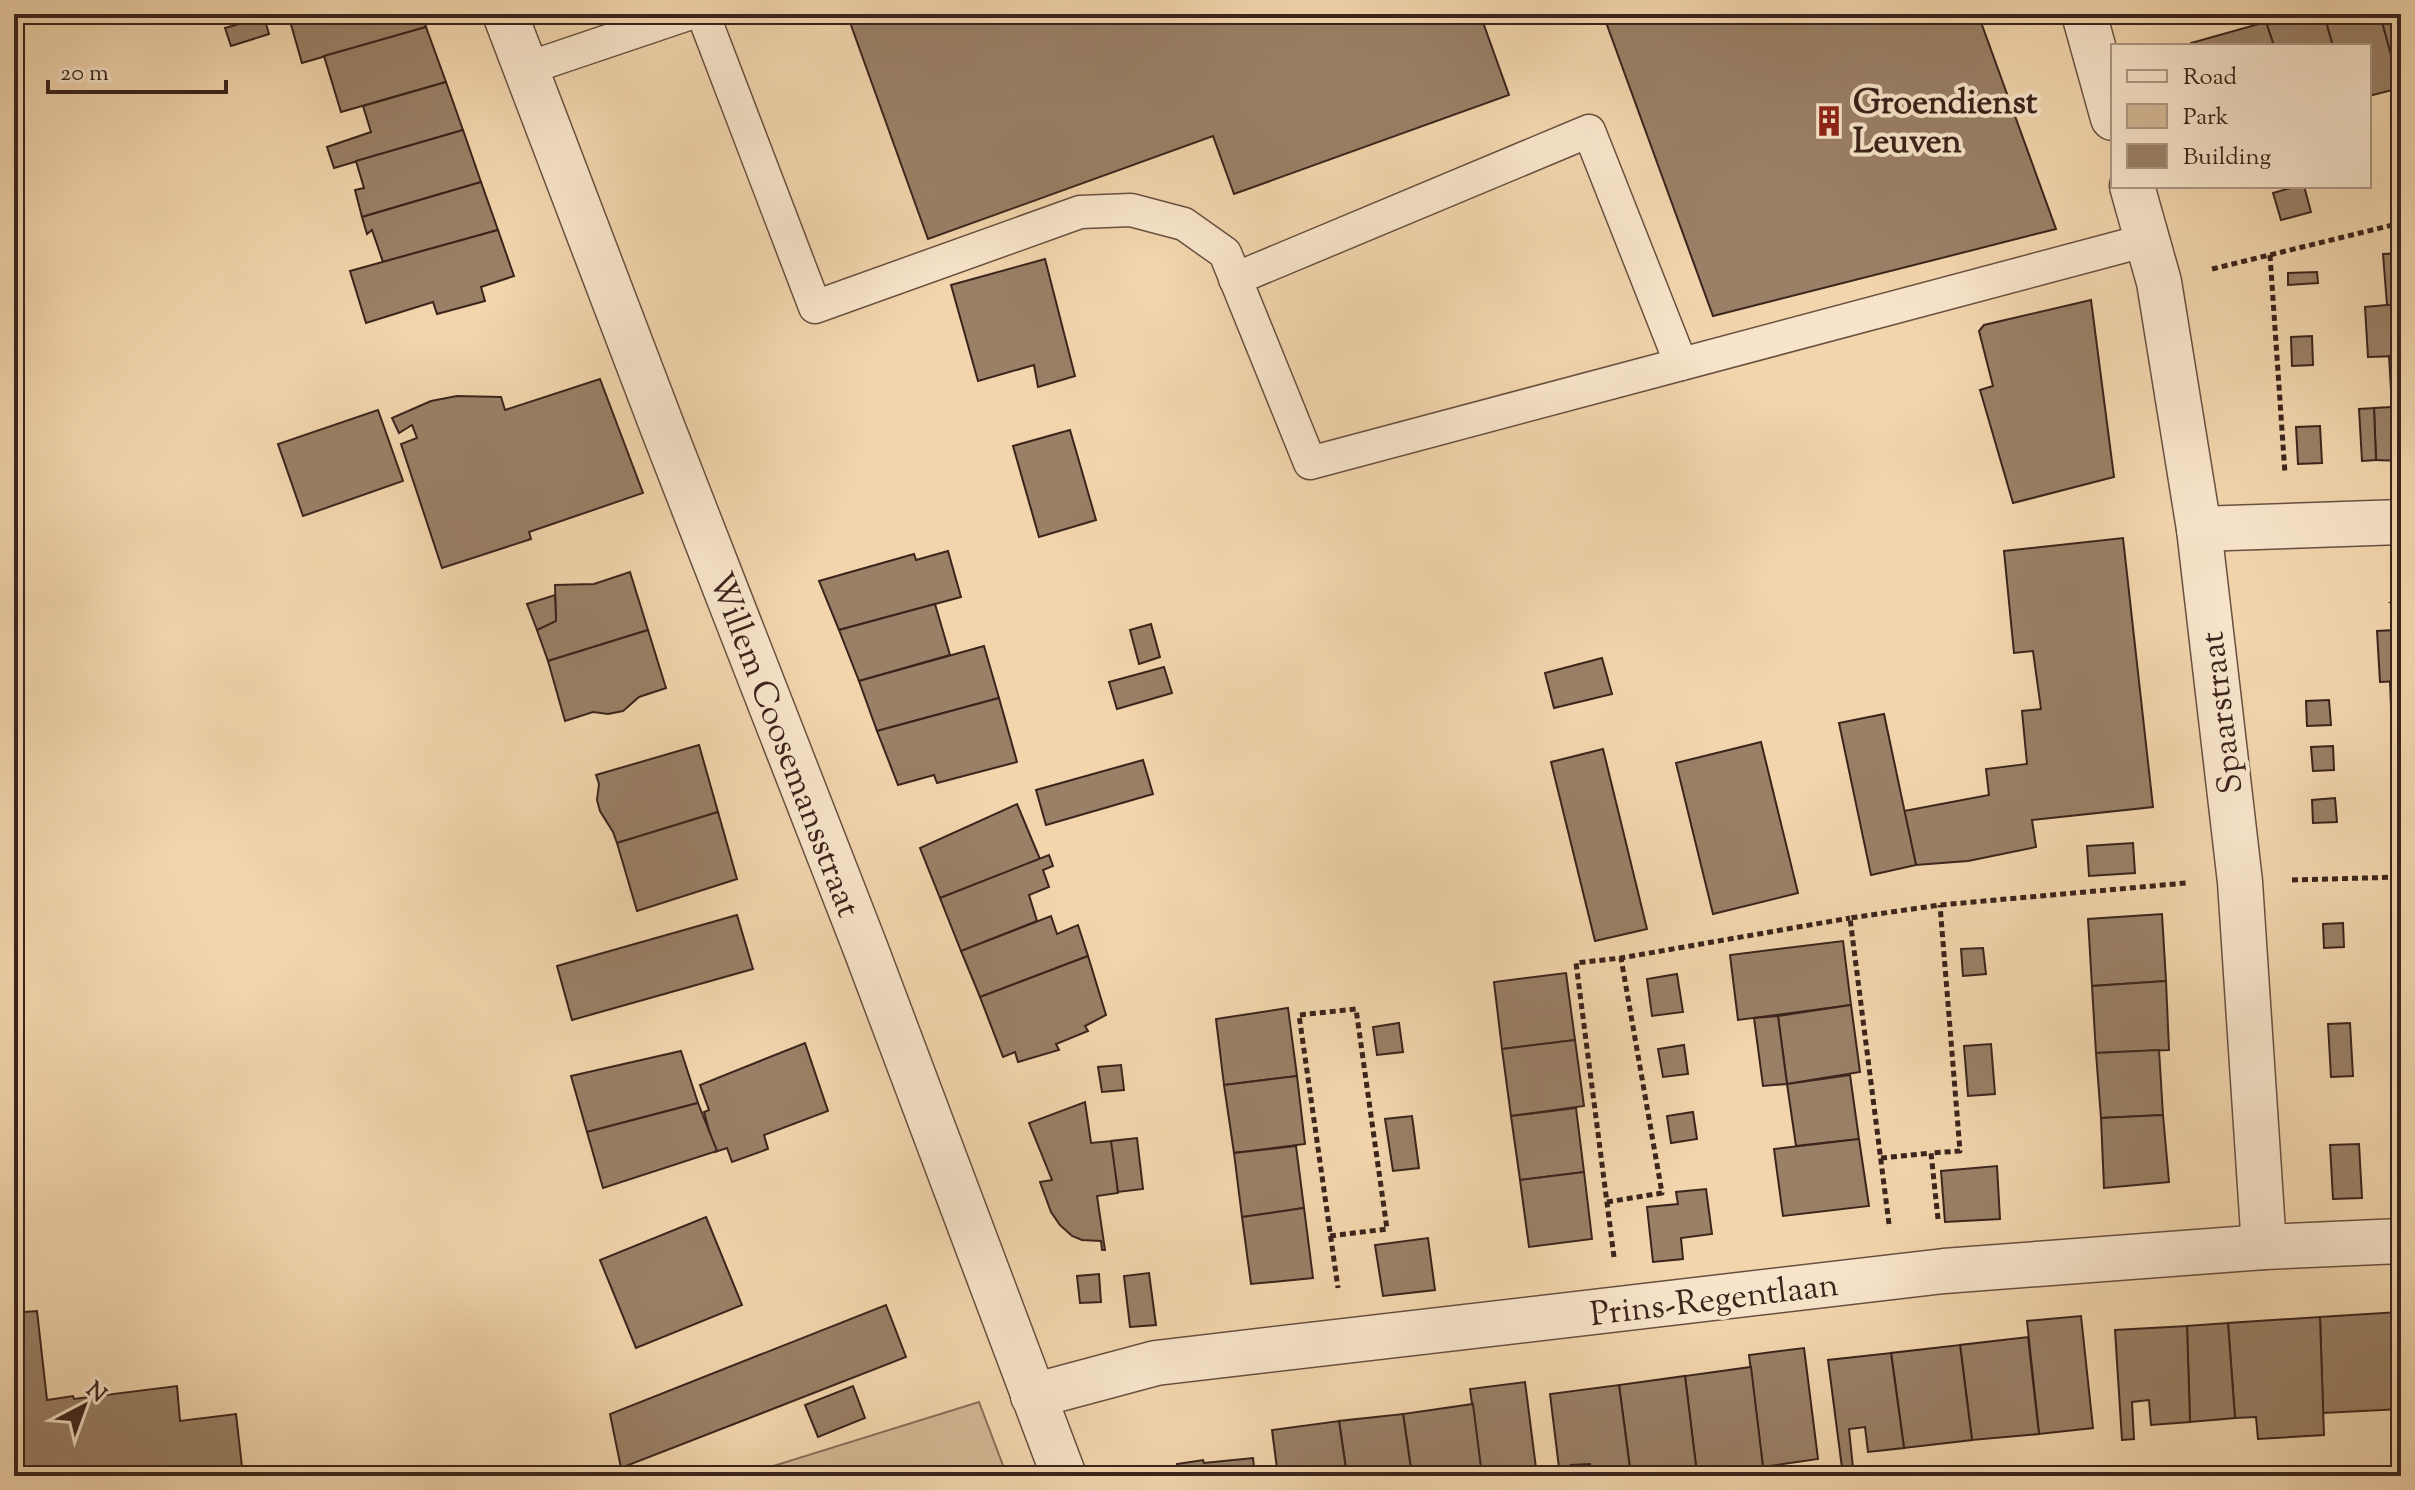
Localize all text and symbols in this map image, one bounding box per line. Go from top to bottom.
scale bar [48,44,226,94]
legend [2111,44,2371,188]
text: 20 m [60,57,109,91]
text: Road [2183,61,2237,95]
place label: Groendienst Leuven [1853,80,2038,168]
text: Park [2183,101,2229,135]
building icon: Groendienst Leuven [1812,104,1846,138]
text: Building [2183,141,2272,175]
street label: Willem Coosemansstraat [694,566,871,925]
street label: Spaarstraat [2189,628,2258,797]
street label: Prins-Regentlaan [1587,1262,1841,1341]
north arrow [44,1366,124,1446]
text: N [78,1375,113,1411]

